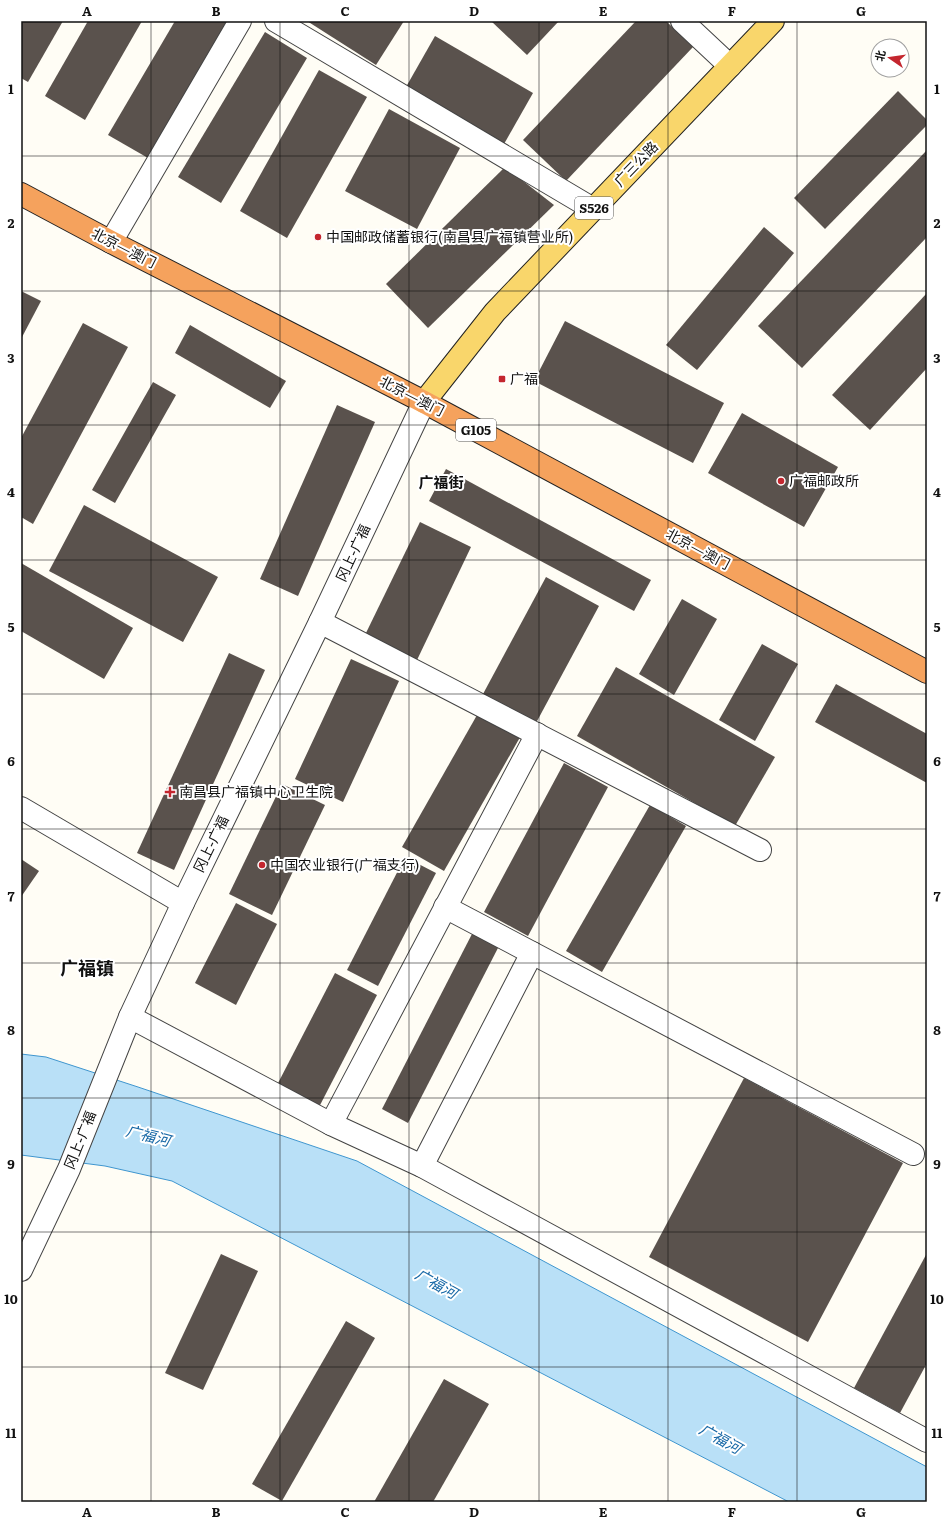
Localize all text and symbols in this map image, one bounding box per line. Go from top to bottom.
text: A [82,1,92,20]
text: B [212,1,221,20]
text: C [340,1,350,20]
text: D [469,1,479,20]
text: E [599,1,608,20]
text: F [728,1,736,20]
text: G [856,1,866,20]
north arrow [870,38,910,78]
text: 北 [870,48,888,63]
text: 1 [8,79,14,98]
text: 1 [934,79,940,98]
street label: 广三公路 [609,136,662,190]
road number: S526 [575,197,613,219]
text: 2 [8,213,15,232]
text: 2 [934,213,941,232]
street label: 北京—澳门 [89,222,160,272]
place label: 中国邮政储蓄银行(南昌县广福镇营业所) [326,226,573,246]
marker: 中国邮政储蓄银行(南昌县广福镇营业所) [313,232,323,242]
text: 3 [7,348,15,367]
text: 3 [933,348,941,367]
place label: 广福 [510,368,538,388]
street label: 北京—澳门 [377,370,448,420]
marker: 广福 [497,374,507,384]
road number: G105 [456,419,496,441]
district label: 广福街 [418,470,464,493]
place label: 广福邮政所 [789,470,859,490]
marker: 广福邮政所 [776,476,786,486]
text: 4 [7,482,15,501]
text: 4 [933,482,941,501]
street label: 冈上-广福 [330,521,374,584]
street label: 北京—澳门 [663,523,734,573]
text: 5 [7,617,15,636]
text: 5 [933,617,941,636]
text: 6 [7,751,15,770]
text: 6 [933,751,941,770]
place label: 南昌县广福镇中心卫生院 [179,781,333,801]
marker: 南昌县广福镇中心卫生院 [164,786,176,798]
street label: 冈上-广福 [188,812,232,875]
place label: 中国农业银行(广福支行) [270,854,419,874]
marker: 中国农业银行(广福支行) [257,860,267,870]
text: 7 [7,886,15,905]
text: 7 [933,886,941,905]
district label: 广福镇 [60,954,114,981]
text: 8 [7,1020,15,1039]
text: 8 [933,1020,941,1039]
street label: 冈上-广福 [58,1108,100,1172]
water label: 广福河 [124,1118,176,1152]
text: 9 [7,1154,15,1173]
text: 9 [933,1154,941,1173]
water label: 广福河 [411,1262,465,1305]
text: 10 [4,1289,18,1308]
text: 10 [930,1289,944,1308]
water label: 广福河 [695,1417,749,1460]
text: 11 [6,1423,17,1442]
text: 11 [932,1423,943,1442]
text: A [82,1502,92,1521]
text: B [212,1502,221,1521]
text: C [340,1502,350,1521]
text: D [469,1502,479,1521]
text: E [599,1502,608,1521]
text: F [728,1502,736,1521]
text: G [856,1502,866,1521]

